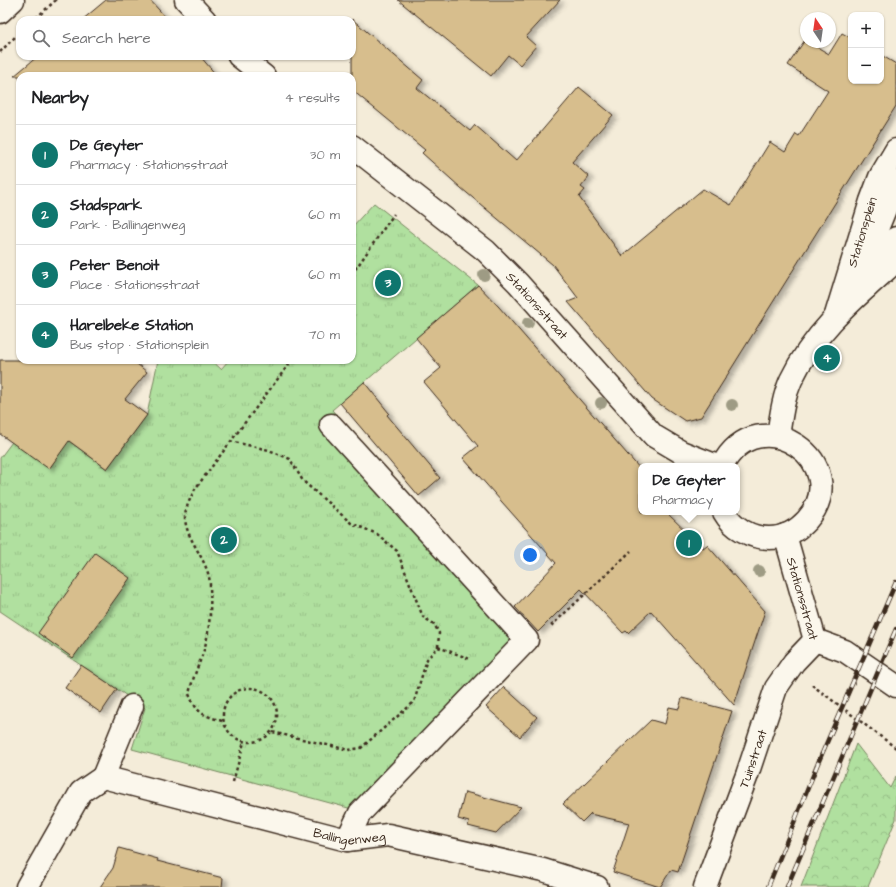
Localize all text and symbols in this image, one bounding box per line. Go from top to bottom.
north arrow [800,12,836,48]
map controls [848,12,884,84]
button: + [848,12,884,48]
search box [16,16,356,60]
icon: search [30,27,52,49]
text: Search here [62,28,151,49]
button: − [848,48,884,84]
text: Nearby [32,86,89,110]
text: 4 results [285,89,340,107]
text: De Geyter [70,135,143,156]
text: 1 [44,146,46,164]
text: 30 m [310,146,340,164]
text: Pharmacy · Stationsstraat [70,156,228,174]
street label: Stationsplein [843,194,882,269]
text: Stadspark [70,195,142,216]
text: 2 [41,206,49,224]
text: 60 m [308,206,340,224]
text: Park · Ballingenweg [70,216,185,234]
text: Peter Benoit [70,255,159,276]
text: 3 [42,266,48,284]
text: 60 m [308,266,340,284]
pin: 3 [375,268,401,298]
street label: Stationsstraat [502,268,572,344]
text: Place · Stationsstraat [70,276,200,294]
text: Harelbeke Station [70,315,193,336]
text: 4 [41,326,49,344]
text: 70 m [308,326,340,344]
text: Bus stop · Stationsplein [70,336,209,354]
pin: 4 [814,343,840,373]
popup [638,463,740,515]
text: De Geyter [652,470,726,491]
text: Pharmacy [652,491,713,509]
pin: 2 [211,525,237,555]
pin: 1 [676,528,702,558]
your location [520,545,540,565]
street label: Stationsstraat [782,555,823,643]
street label: Tuinstraat [735,726,772,791]
street label: Ballingenweg [311,824,387,851]

